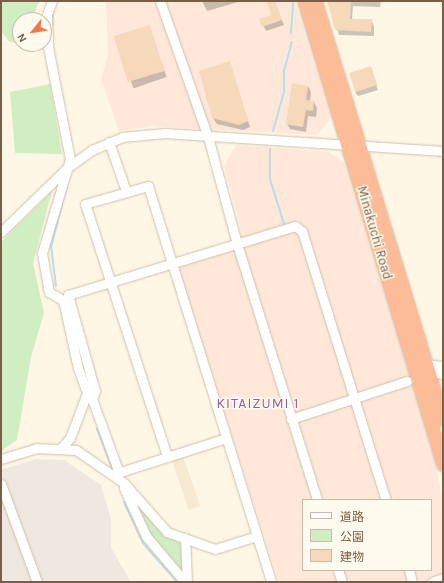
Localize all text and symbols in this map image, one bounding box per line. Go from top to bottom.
north arrow [12,12,52,52]
text: N [14,31,30,44]
street label: Minakuchi Road [353,184,395,282]
district label: KITAIZUMI 1 [217,396,299,412]
legend [302,499,432,571]
text: 道路 [340,510,364,524]
text: 公園 [340,530,364,544]
text: 建物 [340,550,364,564]

